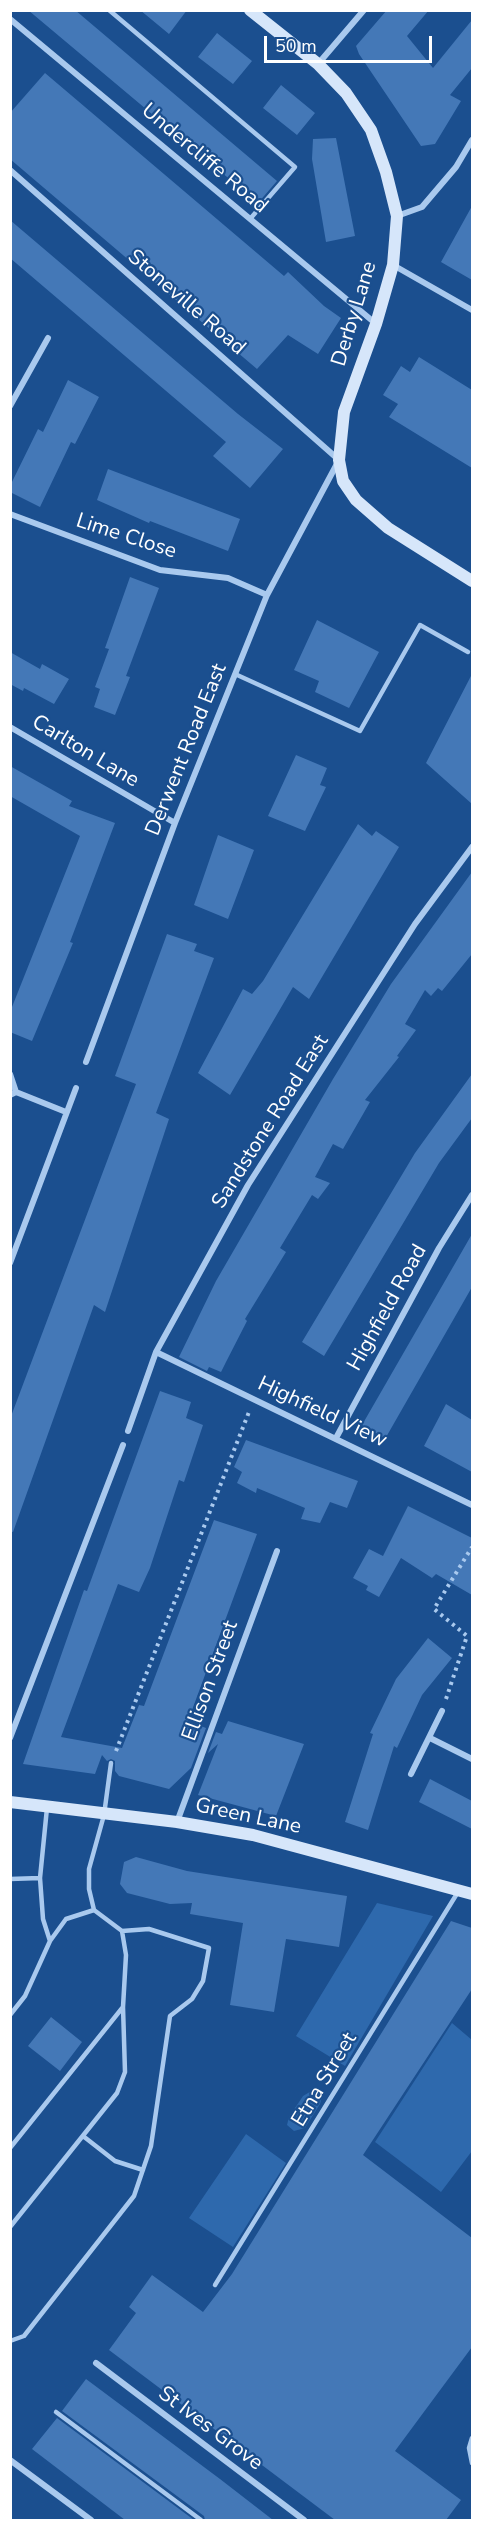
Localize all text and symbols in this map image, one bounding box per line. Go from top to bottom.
scale bar [267,24,435,62]
text: 50 m [275,34,317,58]
street label: Undercliffe Road [136,99,272,219]
street label: Stoneville Road [122,245,250,361]
street label: Derby Lane [327,259,383,369]
street label: Lime Close [73,509,179,565]
street label: Derwent Road East [141,660,233,840]
street label: Carlton Lane [27,710,143,794]
street label: Sandstone Road East [207,1030,335,1214]
street label: Highfield Road [343,1240,433,1376]
street label: Highfield View [253,1372,391,1454]
street label: Ellison Street [178,1618,244,1744]
street label: Green Lane [193,1793,303,1841]
street label: Etna Street [287,2028,363,2132]
street label: St Ives Grove [153,2382,267,2476]

